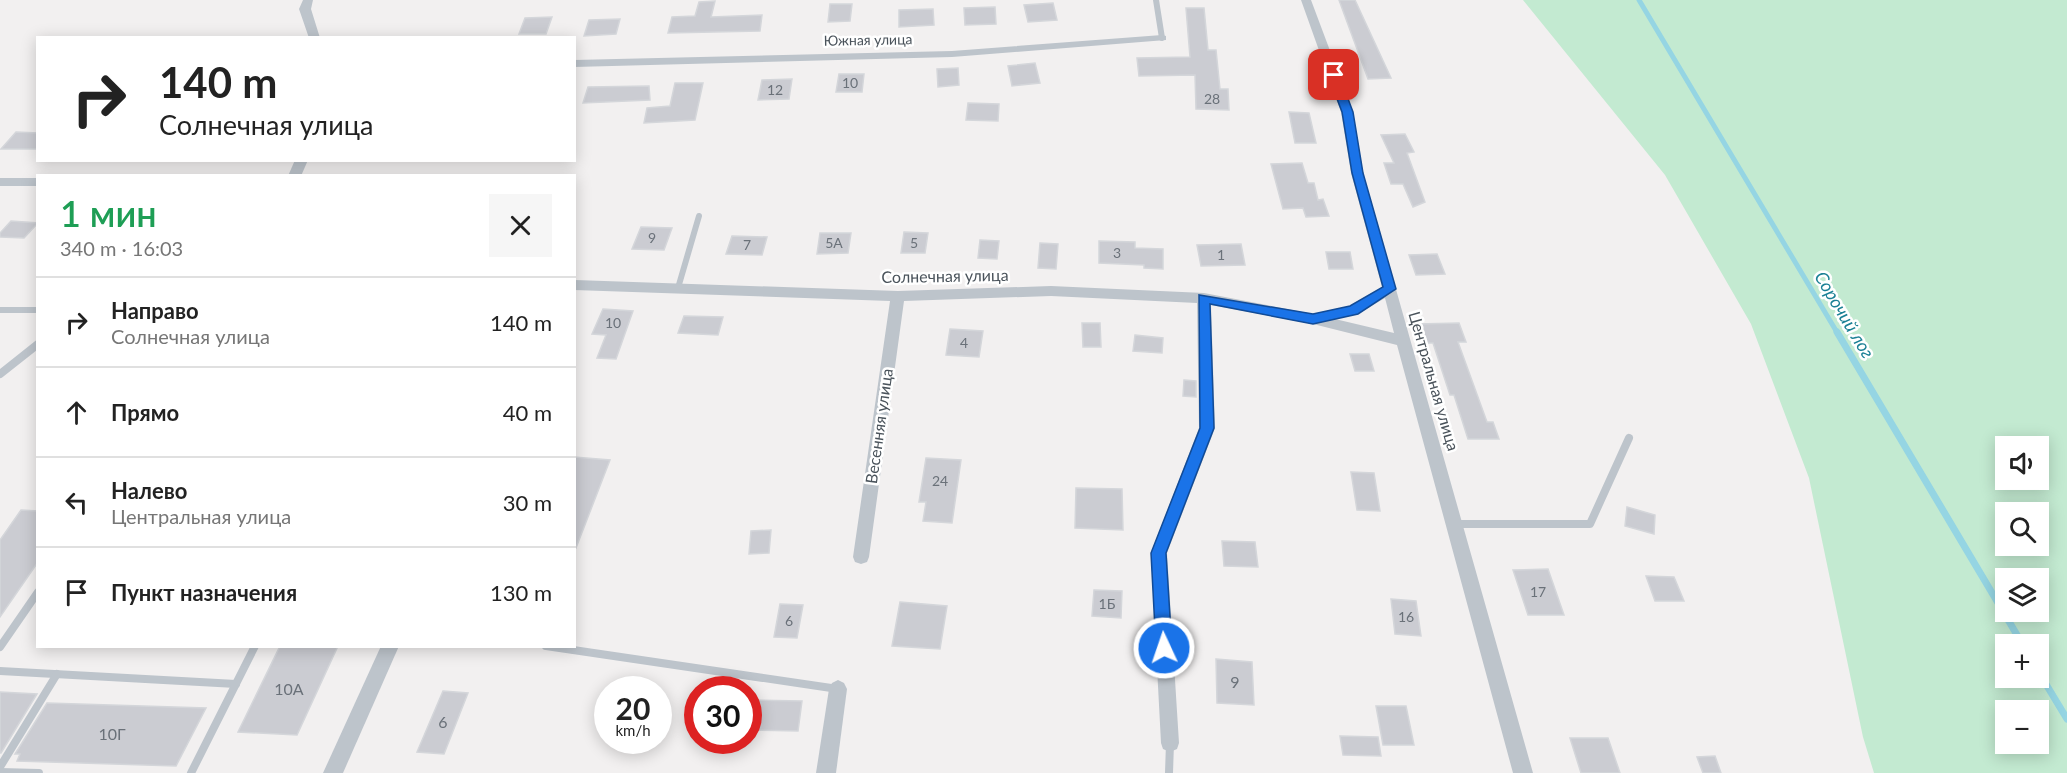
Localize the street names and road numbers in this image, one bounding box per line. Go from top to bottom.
street label: Южная улица [823,30,913,49]
street label: Солнечная улица [881,265,1009,286]
street label: Центральная улица [1405,309,1463,453]
street label: Весенняя улица [861,367,896,485]

